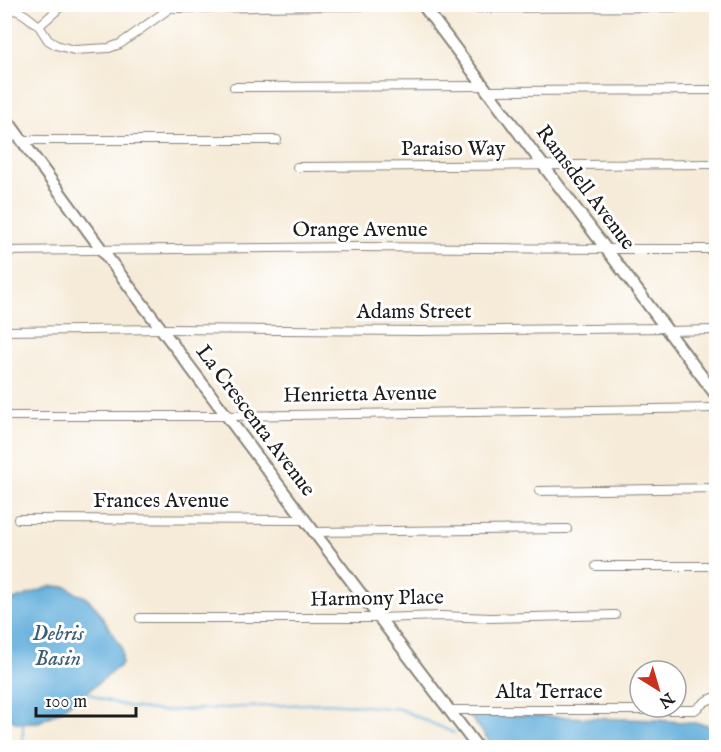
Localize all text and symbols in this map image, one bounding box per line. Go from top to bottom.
street label: Ramsdell Avenue [529,120,641,256]
street label: Paraiso Way [401,136,506,163]
street label: Orange Avenue [292,217,428,244]
street label: Adams Street [356,299,471,326]
street label: La Crescenta Avenue [189,340,321,503]
street label: Henrietta Avenue [283,380,437,410]
street label: Frances Avenue [93,488,229,515]
street label: Harmony Place [310,584,444,614]
water label: Debris Basin [32,620,84,673]
north arrow [628,659,688,719]
street label: Alta Terrace [494,679,603,706]
scale bar [36,680,136,718]
text: N [654,687,678,712]
text: 100 m [45,691,87,714]

